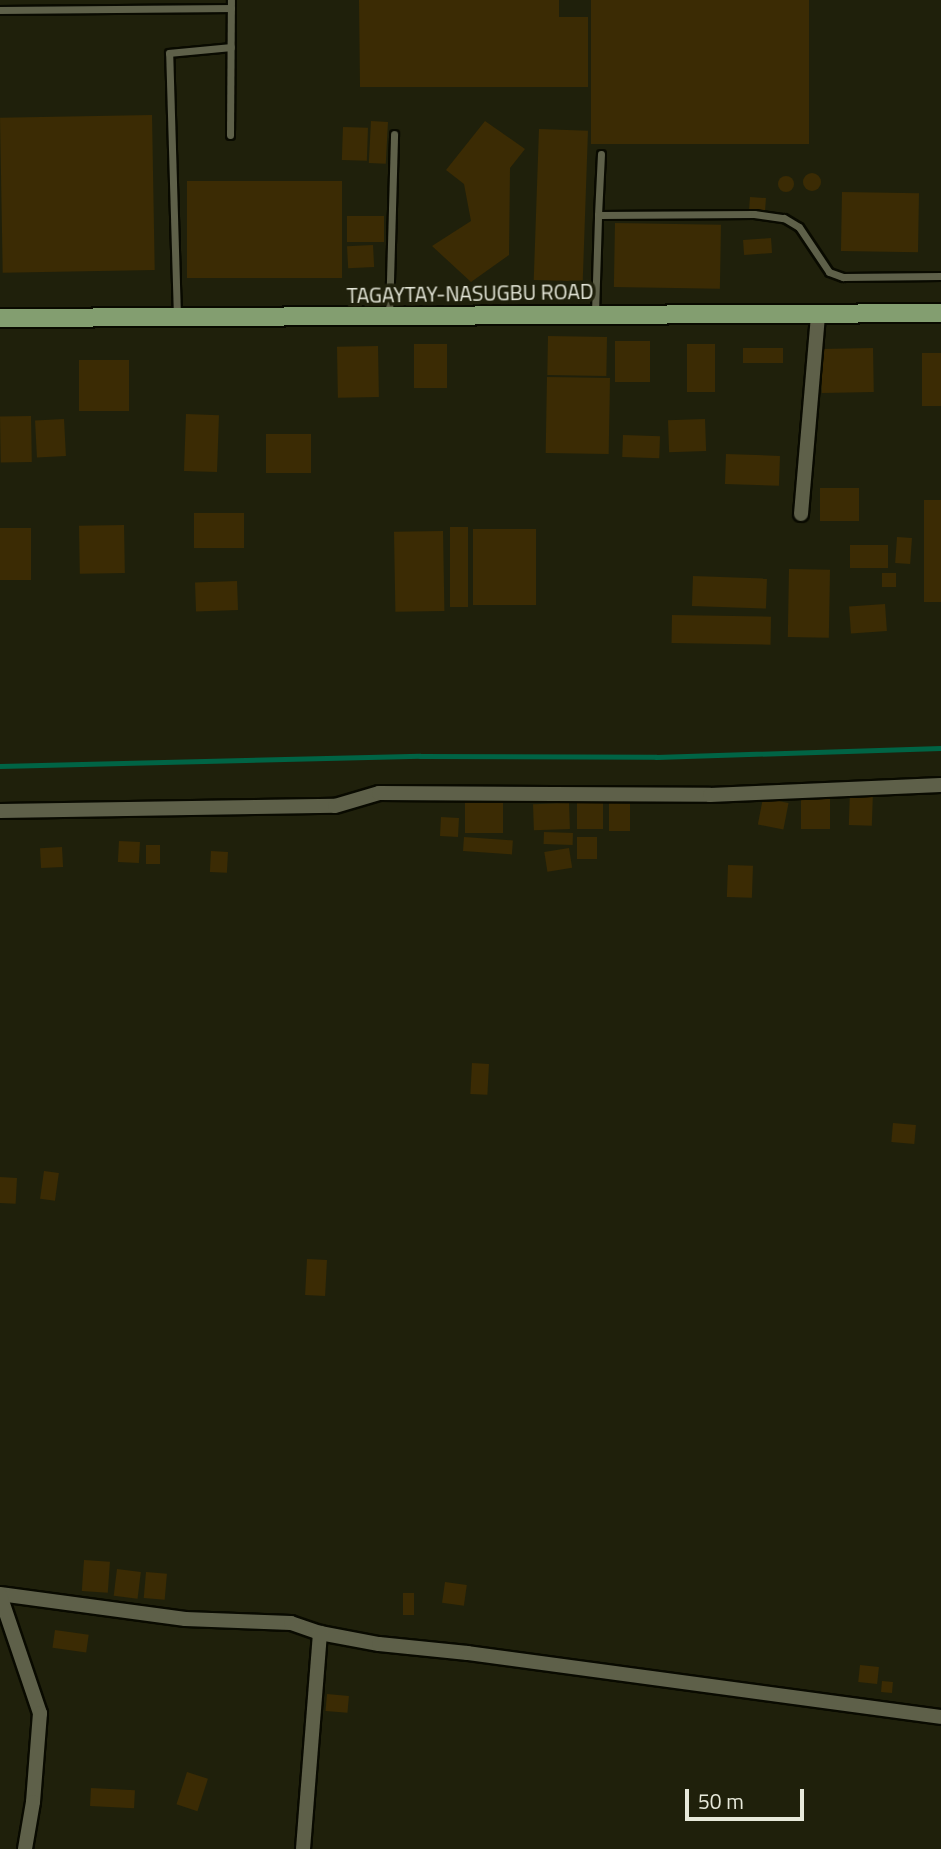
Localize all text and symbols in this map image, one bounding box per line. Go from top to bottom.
street label: TAGAYTAY-NASUGBU ROAD [346,278,594,308]
scale bar [689,1776,808,1820]
text: 50 m [698,1785,744,1817]

